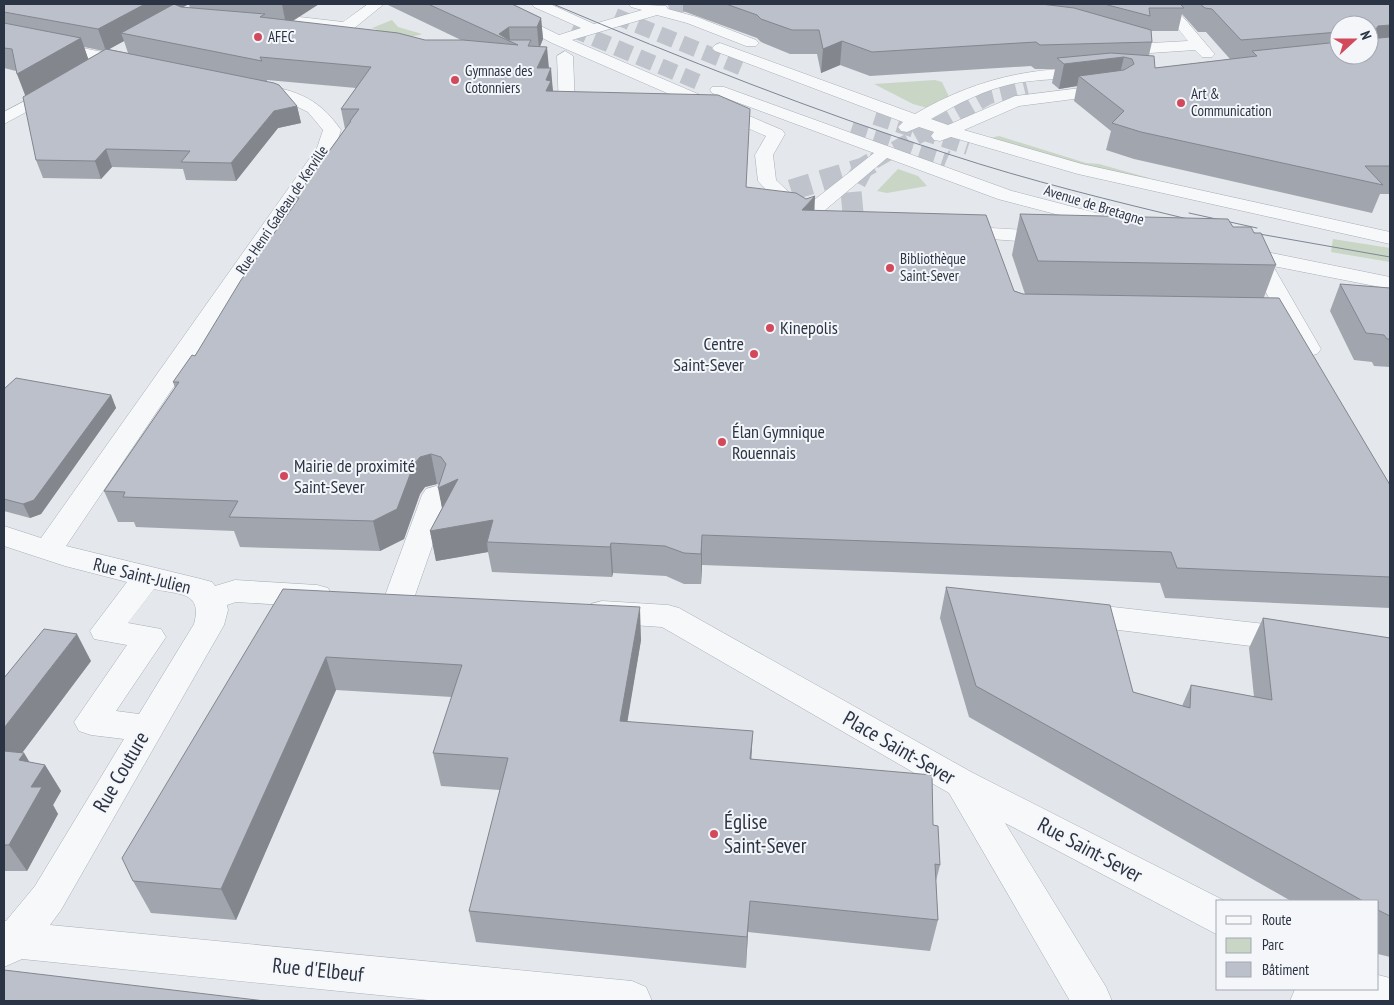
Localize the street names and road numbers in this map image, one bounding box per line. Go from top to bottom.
street label: Rue Henri Gadeau de Kerville [231,142,332,278]
street label: Avenue de Bretagne [1042,180,1147,229]
street label: Rue Saint-Julien [91,552,193,599]
street label: Place Saint-Sever [838,705,961,791]
street label: Rue Couture [87,727,154,817]
street label: Rue Saint-Sever [1033,811,1147,889]
street label: Rue d'Elbeuf [271,951,366,988]

